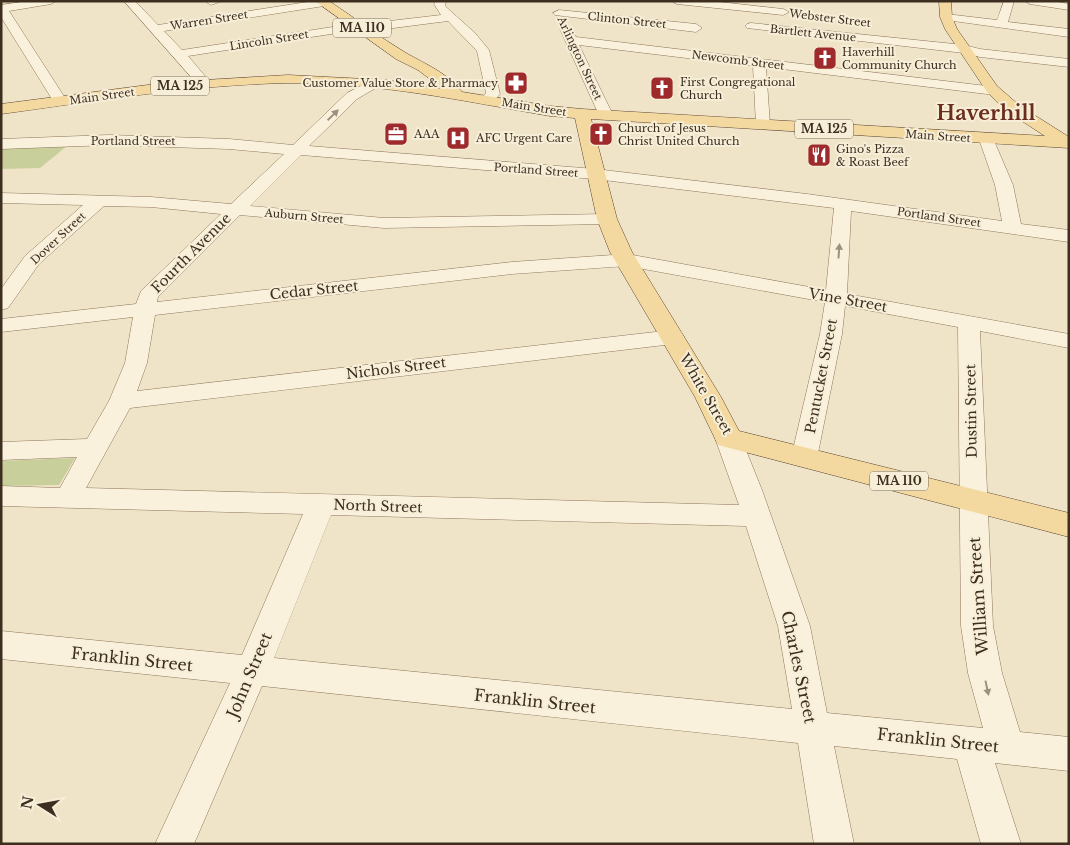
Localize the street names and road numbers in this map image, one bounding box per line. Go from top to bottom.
street label: Webster Street [787,6,873,30]
street label: Warren Street [168,7,250,33]
street label: Clinton Street [587,9,668,31]
street label: Arlington Street [554,13,606,103]
road number: MA 110 [333,18,391,38]
street label: Bartlett Avenue [769,22,857,44]
street label: Lincoln Street [228,27,310,53]
street label: Newcomb Street [691,47,786,73]
road number: MA 125 [151,76,209,95]
street label: Main Street [69,84,136,108]
street label: Main Street [500,95,568,119]
road number: MA 125 [795,120,853,138]
street label: Main Street [905,127,972,145]
street label: Portland Street [91,134,176,148]
street label: Portland Street [493,160,580,180]
street label: Portland Street [896,204,983,230]
street label: Auburn Street [263,205,345,227]
street label: Dover Street [27,208,89,267]
street label: Fourth Avenue [147,209,235,297]
street label: Cedar Street [269,276,360,304]
street label: Vine Street [806,284,889,316]
street label: Pentucket Street [801,316,841,435]
street label: White Street [675,349,737,438]
street label: Nichols Street [345,353,448,383]
street label: Dustin Street [961,363,981,458]
road number: MA 110 [870,472,928,491]
street label: North Street [333,495,424,517]
street label: William Street [964,536,992,657]
street label: Charles Street [777,609,821,725]
street label: John Street [221,629,276,723]
street label: Franklin Street [70,643,194,675]
street label: Franklin Street [473,685,597,717]
street label: Franklin Street [876,724,1000,756]

